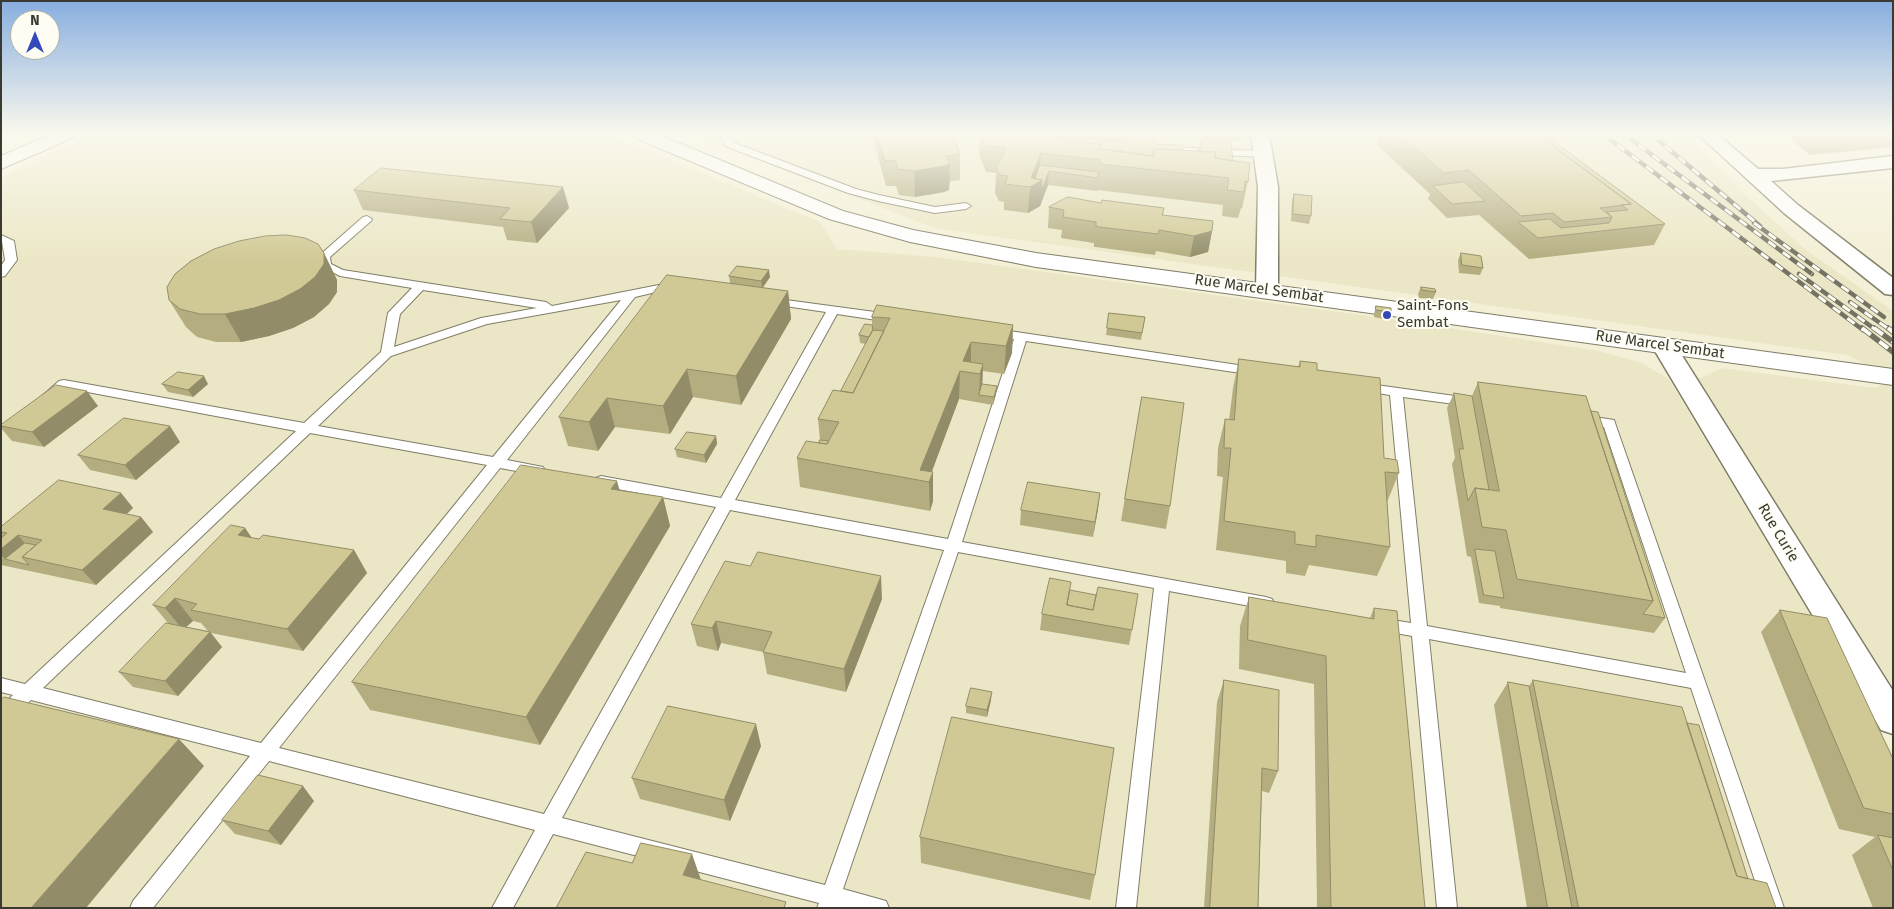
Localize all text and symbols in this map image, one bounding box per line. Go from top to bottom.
north arrow [10,10,60,60]
text: N [30,12,40,29]
street label: Rue Marcel Sembat [1193,271,1325,307]
place label: Saint-Fons Sembat [1397,297,1469,332]
marker: Saint-Fons Sembat [1381,309,1393,321]
street label: Rue Marcel Sembat [1594,327,1726,363]
street label: Rue Curie [1754,500,1802,566]

